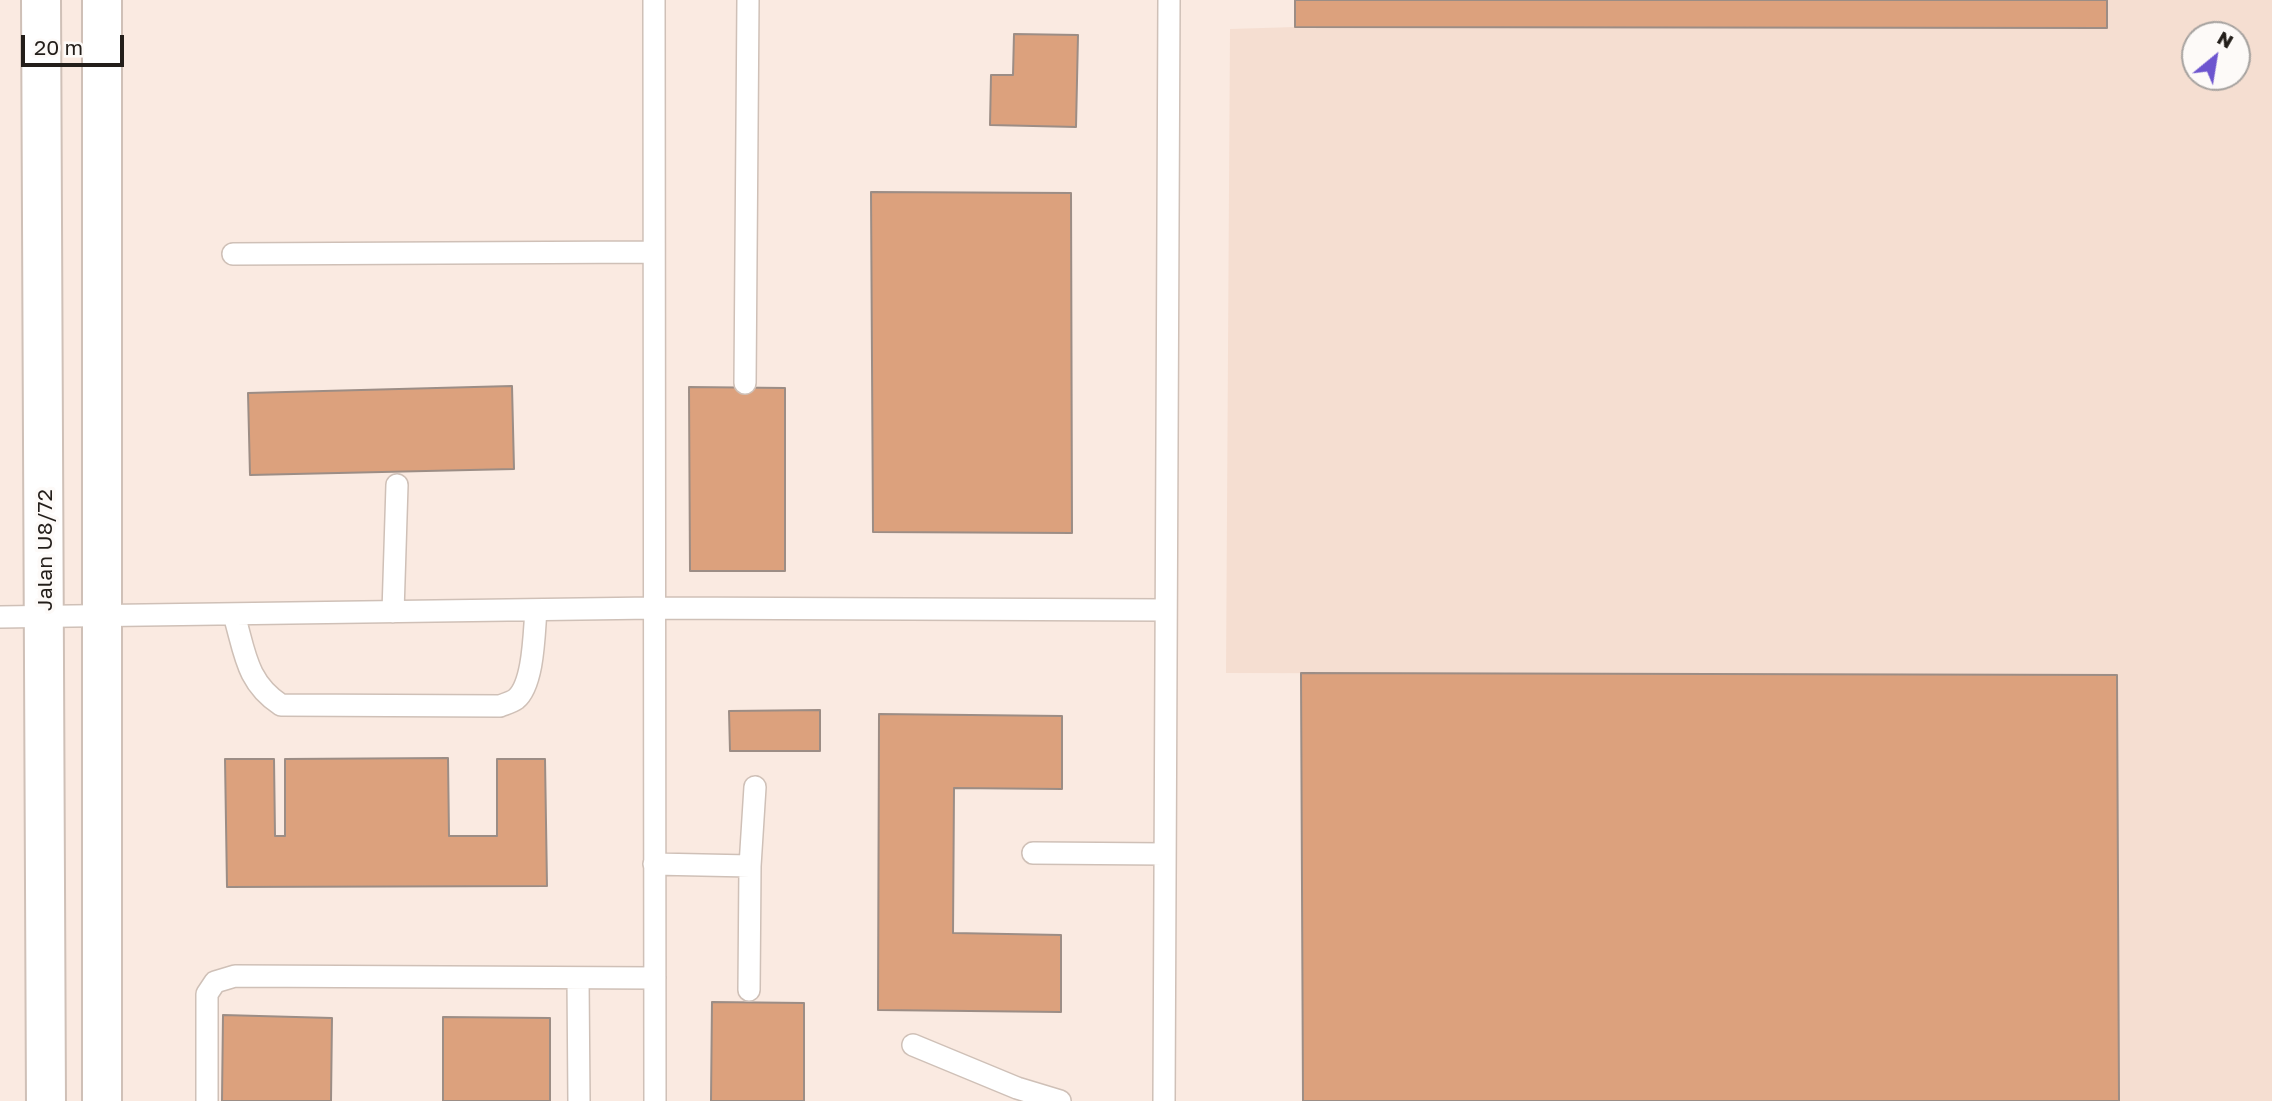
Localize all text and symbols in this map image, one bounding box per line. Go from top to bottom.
scale bar [24,21,128,65]
north arrow [2181,21,2251,91]
text: N [2214,26,2238,53]
text: 20 m [34,34,83,60]
street label: Jalan U8/72 [32,489,58,611]

